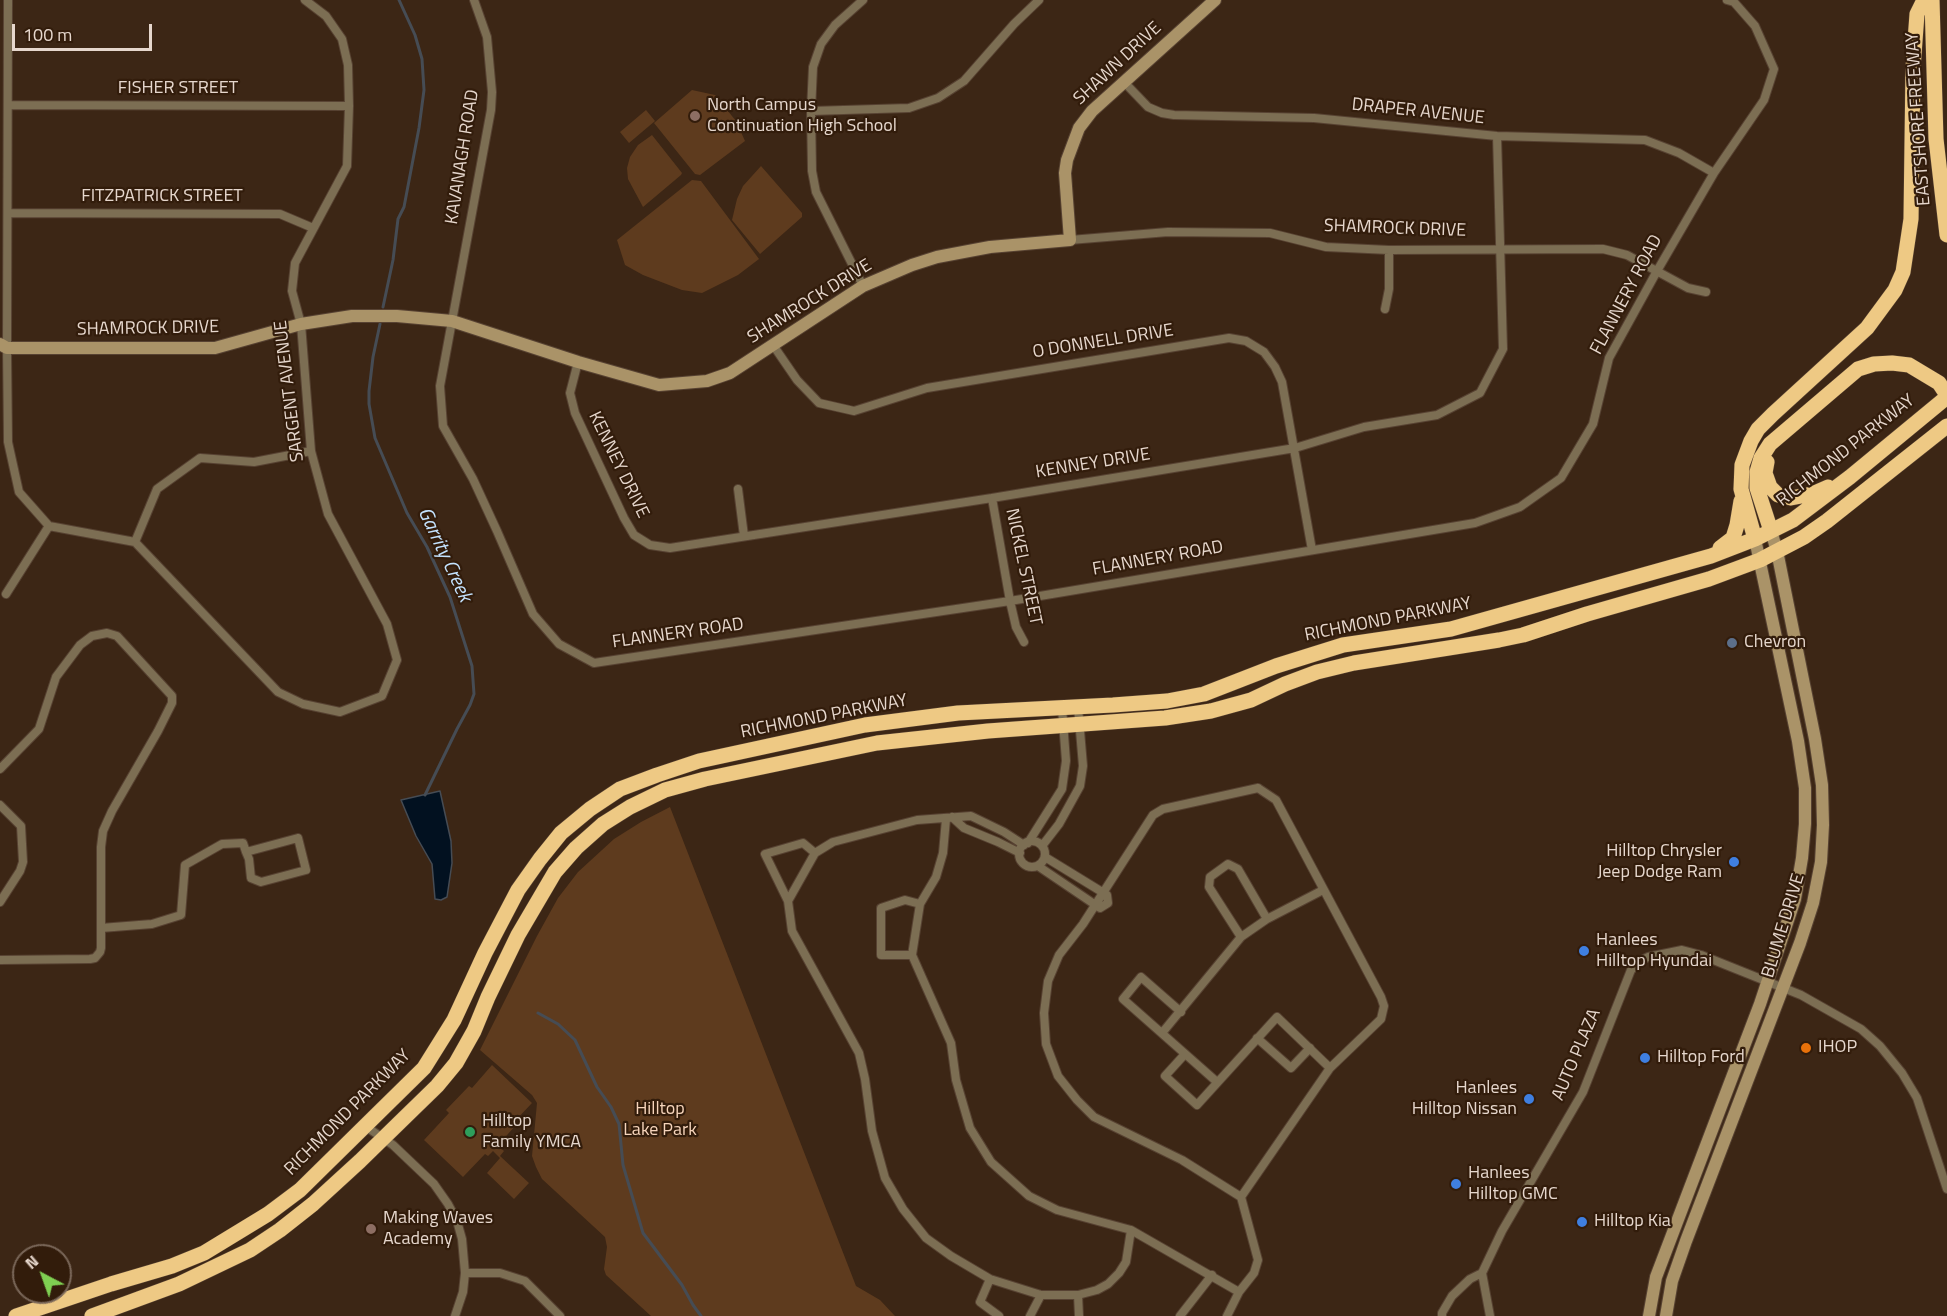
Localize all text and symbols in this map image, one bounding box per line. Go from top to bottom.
scale bar [15,12,154,50]
street label: SHAWN DRIVE [1070,18,1166,110]
text: 100 m [23,21,72,48]
street label: EASTSHORE FREEWAY [1902,31,1936,207]
street label: FISHER STREET [118,78,238,100]
street label: KAVANAGH ROAD [442,88,484,226]
street label: DRAPER AVENUE [1351,94,1485,130]
place label: North Campus Continuation High School [707,95,897,138]
marker: North Campus Continuation High School [688,109,702,123]
street label: FITZPATRICK STREET [81,186,243,208]
street label: SHAMROCK DRIVE [1324,216,1466,242]
street label: FLANNERY ROAD [1586,231,1668,359]
street label: SHAMROCK DRIVE [744,255,876,349]
street label: SHAMROCK DRIVE [77,317,219,341]
street label: SARGENT AVENUE [271,319,309,463]
street label: O DONNELL DRIVE [1031,320,1175,364]
street label: RICHMOND PARKWAY [1773,390,1919,512]
street label: KENNEY DRIVE [583,408,653,522]
street label: KENNEY DRIVE [1034,444,1152,484]
water label: Garrity Creek [412,504,476,606]
street label: NICKEL STREET [1000,507,1046,627]
street label: FLANNERY ROAD [1091,537,1225,581]
street label: RICHMOND PARKWAY [1303,593,1473,647]
street label: FLANNERY ROAD [611,614,745,654]
place label: Chevron [1744,632,1806,654]
marker: Chevron [1725,636,1739,650]
street label: RICHMOND PARKWAY [739,690,909,744]
place label: Hilltop Chrysler Jeep Dodge Ram [1597,841,1722,884]
marker: Hilltop Chrysler Jeep Dodge Ram [1727,855,1741,869]
street label: BLUME DRIVE [1758,871,1810,981]
place label: Hanlees Hilltop Hyundai [1596,930,1712,972]
marker: Hanlees Hilltop Hyundai [1577,944,1591,958]
street label: AUTO PLAZA [1548,1006,1606,1104]
place label: IHOP [1818,1037,1857,1059]
marker: IHOP [1799,1041,1813,1055]
street label: RICHMOND PARKWAY [280,1045,416,1181]
place label: Hilltop Ford [1657,1047,1745,1069]
marker: Hilltop Ford [1638,1051,1652,1065]
place label: Hanlees Hilltop Nissan [1412,1078,1517,1120]
marker: Hanlees Hilltop Nissan [1522,1092,1536,1106]
park label: Hilltop Lake Park [623,1099,697,1142]
place label: Hilltop Family YMCA [482,1111,581,1154]
marker: Hilltop Family YMCA [463,1125,477,1139]
place label: Hanlees Hilltop GMC [1468,1163,1558,1206]
marker: Hanlees Hilltop GMC [1449,1177,1463,1191]
place label: Making Waves Academy [383,1208,493,1250]
place label: Hilltop Kia [1594,1211,1671,1233]
marker: Hilltop Kia [1575,1215,1589,1229]
marker: Making Waves Academy [364,1222,378,1236]
north arrow [12,1244,72,1304]
text: N [19,1249,44,1275]

